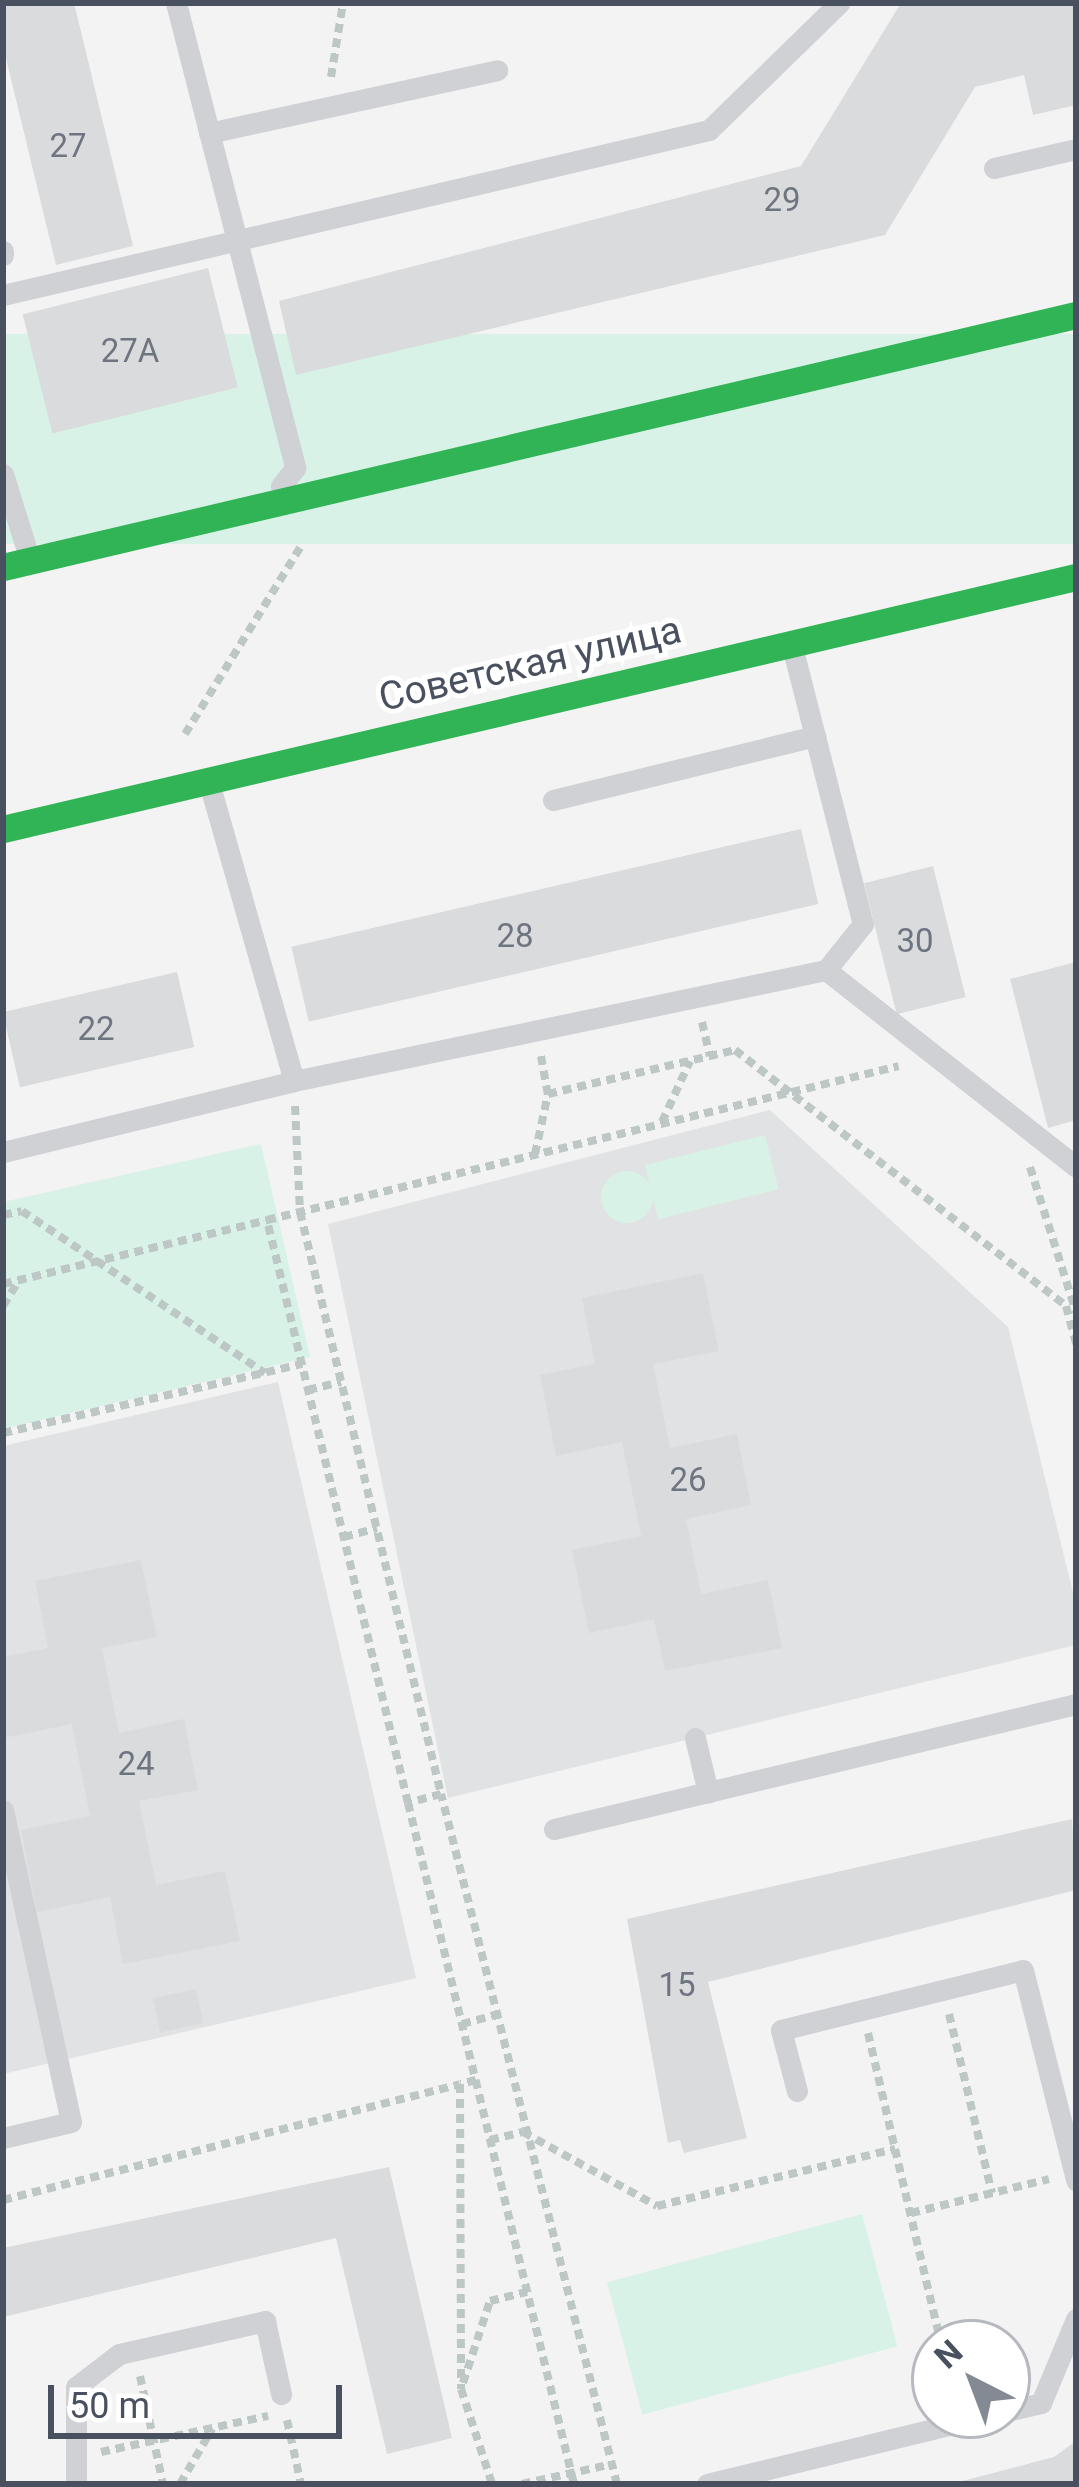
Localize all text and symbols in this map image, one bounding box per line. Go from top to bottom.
house number: 27 [49,126,87,166]
house number: 29 [763,180,801,220]
house number: 27А [101,331,159,371]
street label: Советская улица [374,607,686,721]
house number: 28 [496,916,534,956]
house number: 30 [896,921,934,961]
house number: 22 [77,1009,115,1049]
house number: 26 [669,1460,707,1500]
house number: 24 [117,1744,155,1784]
house number: 15 [658,1965,696,2005]
north arrow [911,2319,1031,2439]
text: N [927,2332,970,2376]
scale bar [54,2361,348,2435]
text: 50 m [69,2385,150,2427]

